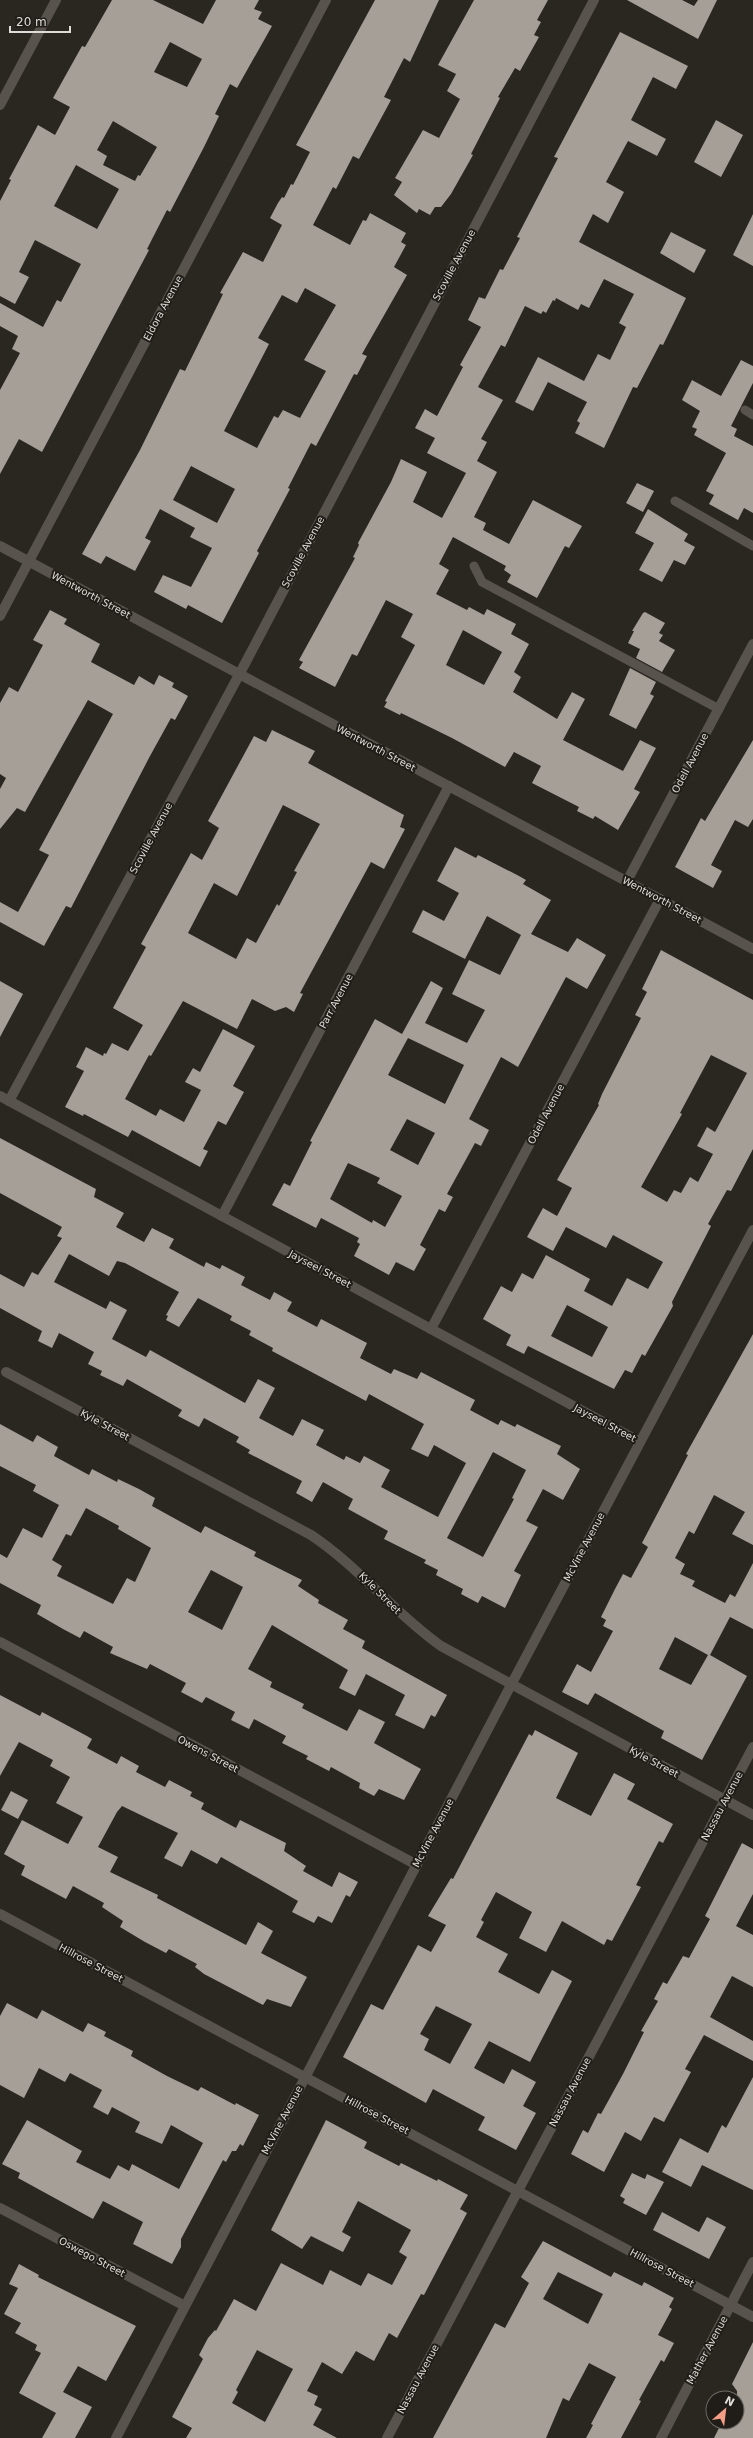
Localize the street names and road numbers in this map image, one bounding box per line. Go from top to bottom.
street label: Scoville Avenue [431,228,477,302]
street label: Eldora Avenue [141,274,185,342]
street label: Scoville Avenue [280,515,326,589]
street label: Wentworth Street [50,569,132,621]
street label: Wentworth Street [335,722,417,774]
street label: Odell Avenue [670,731,710,795]
street label: Scoville Avenue [128,801,174,875]
street label: Wentworth Street [621,874,703,926]
street label: Parr Avenue [317,972,355,1030]
street label: Odell Avenue [526,1082,566,1146]
street label: Jayseel Street [286,1248,353,1290]
street label: Jayseel Street [571,1402,638,1444]
street label: Kyle Street [78,1407,132,1443]
street label: McVine Avenue [561,1511,607,1583]
street label: Kyle Street [357,1570,403,1616]
street label: Owens Street [176,1733,240,1775]
street label: Kyle Street [627,1744,681,1780]
street label: Nassau Avenue [699,1770,745,1842]
street label: McVine Avenue [410,1797,456,1869]
street label: Hillrose Street [57,1942,125,1985]
street label: Nassau Avenue [547,2056,593,2128]
street label: McVine Avenue [259,2084,305,2156]
street label: Hillrose Street [343,2094,411,2137]
street label: Oswego Street [57,2235,127,2279]
street label: Hillrose Street [628,2247,696,2290]
street label: Mather Avenue [684,2314,730,2386]
street label: Nassau Avenue [395,2343,441,2415]

